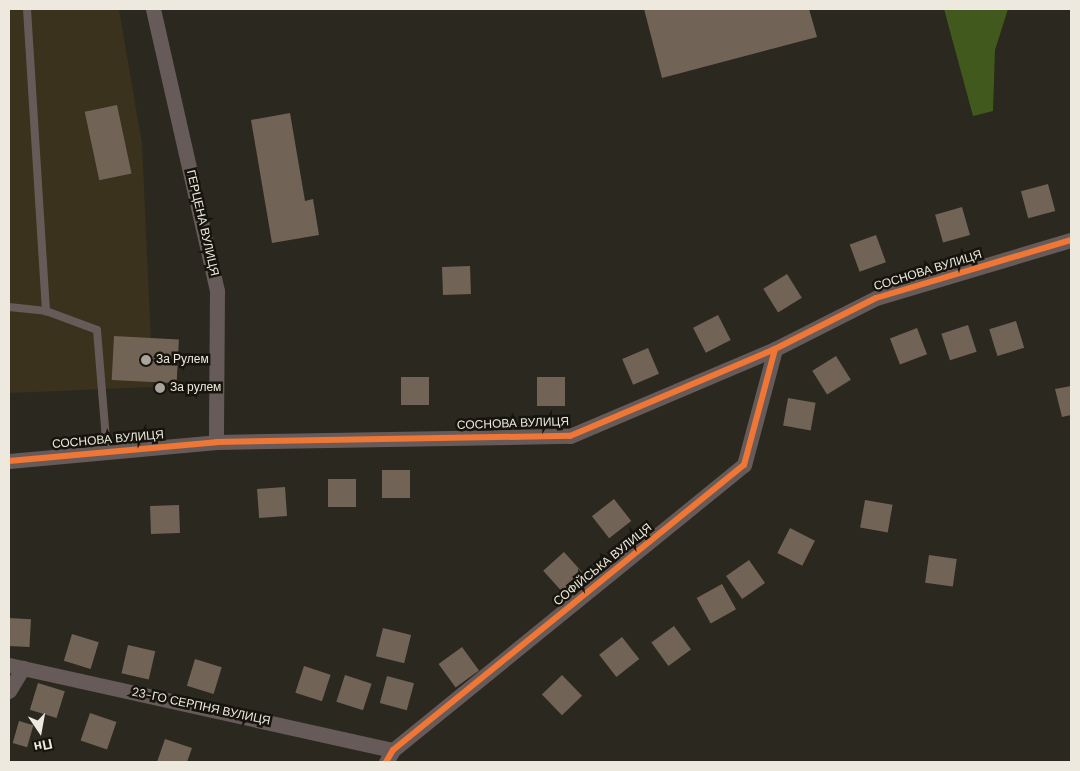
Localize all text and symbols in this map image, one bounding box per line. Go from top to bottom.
street label: ГЕРЦЕНА ВУЛИЦЯ [183,169,221,277]
street label: СОСНОВА ВУЛИЦЯ [872,248,984,294]
place label: За Рулем [156,353,209,367]
marker: За Рулем [140,354,152,366]
place label: За рулем [170,381,221,395]
marker: За рулем [154,382,166,394]
street label: СОСНОВА ВУЛИЦЯ [457,415,569,433]
street label: СОСНОВА ВУЛИЦЯ [52,428,164,452]
street label: СОФІЙСЬКА ВУЛИЦЯ [551,521,655,609]
street label: 23-ГО СЕРПНЯ ВУЛИЦЯ [130,685,272,729]
north arrow [15,706,65,756]
text: Пн [32,735,54,756]

